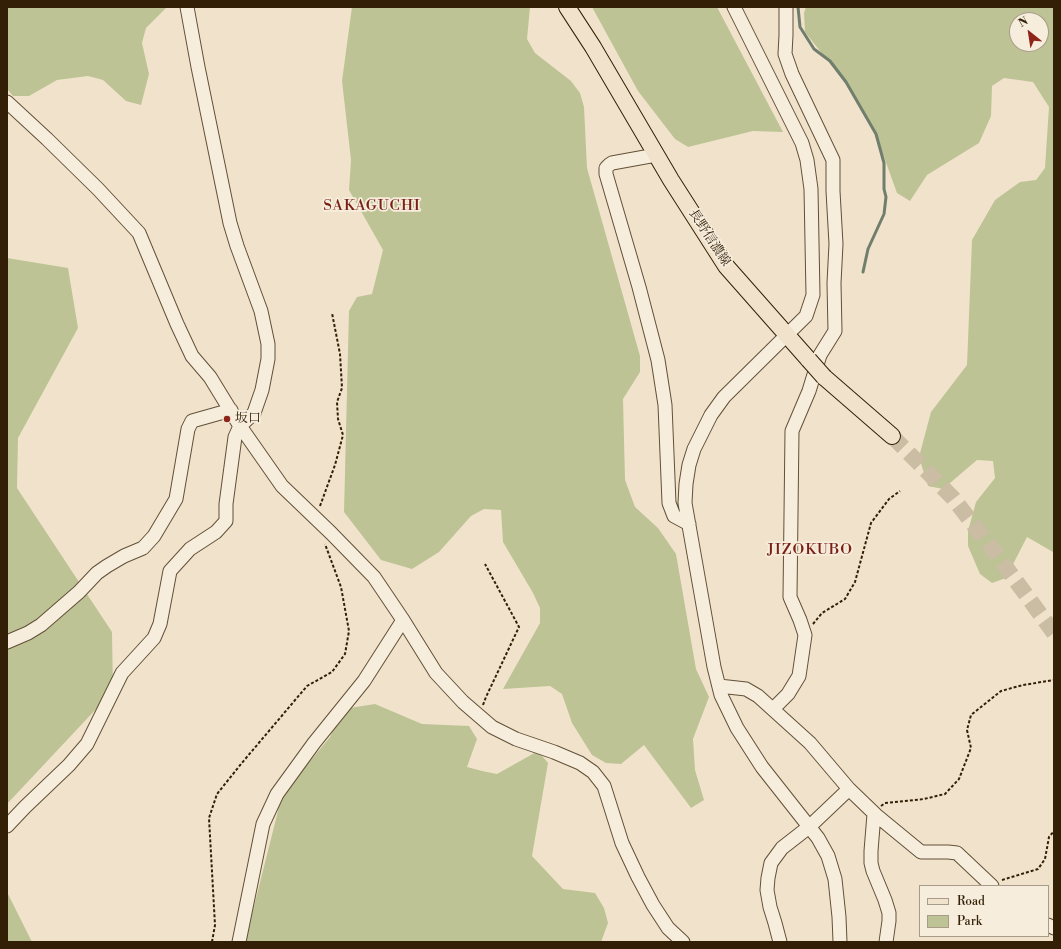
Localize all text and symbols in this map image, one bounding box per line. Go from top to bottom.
north arrow [1009,12,1049,52]
text: N [1016,14,1031,31]
district label: SAKAGUCHI [323,197,421,215]
street label: 長野信濃線 [685,206,733,270]
place label: 坂口 [235,411,261,427]
marker: 坂口 [222,414,232,424]
district label: JIZOKUBO [767,541,853,559]
legend [919,885,1049,937]
text: Road [957,894,985,909]
text: Park [957,914,982,929]

